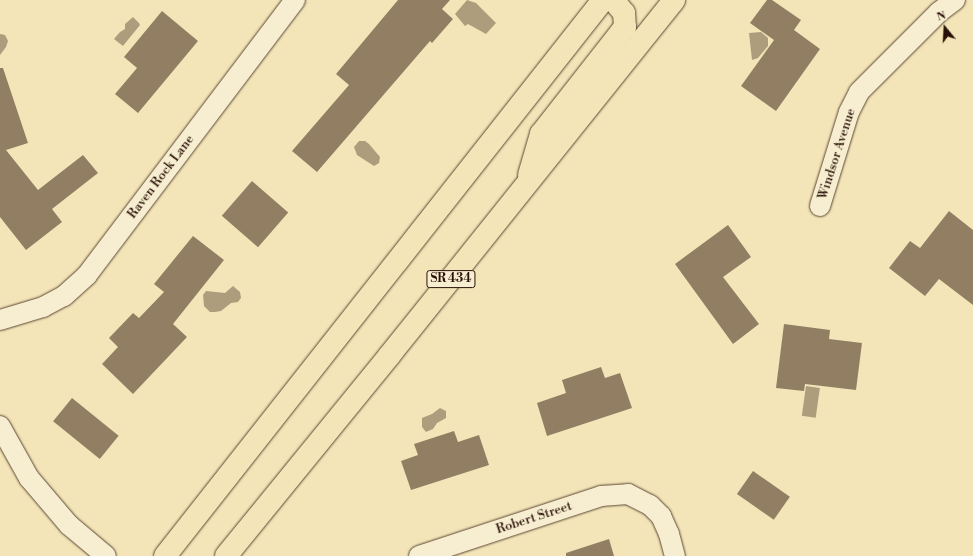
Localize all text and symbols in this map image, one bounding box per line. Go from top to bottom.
north arrow [925,8,965,48]
text: N [935,9,948,25]
street label: Windsor Avenue [815,106,859,202]
street label: Raven Rock Lane [124,132,198,222]
road number: SR 434 [426,269,476,289]
street label: Robert Street [494,498,574,538]

